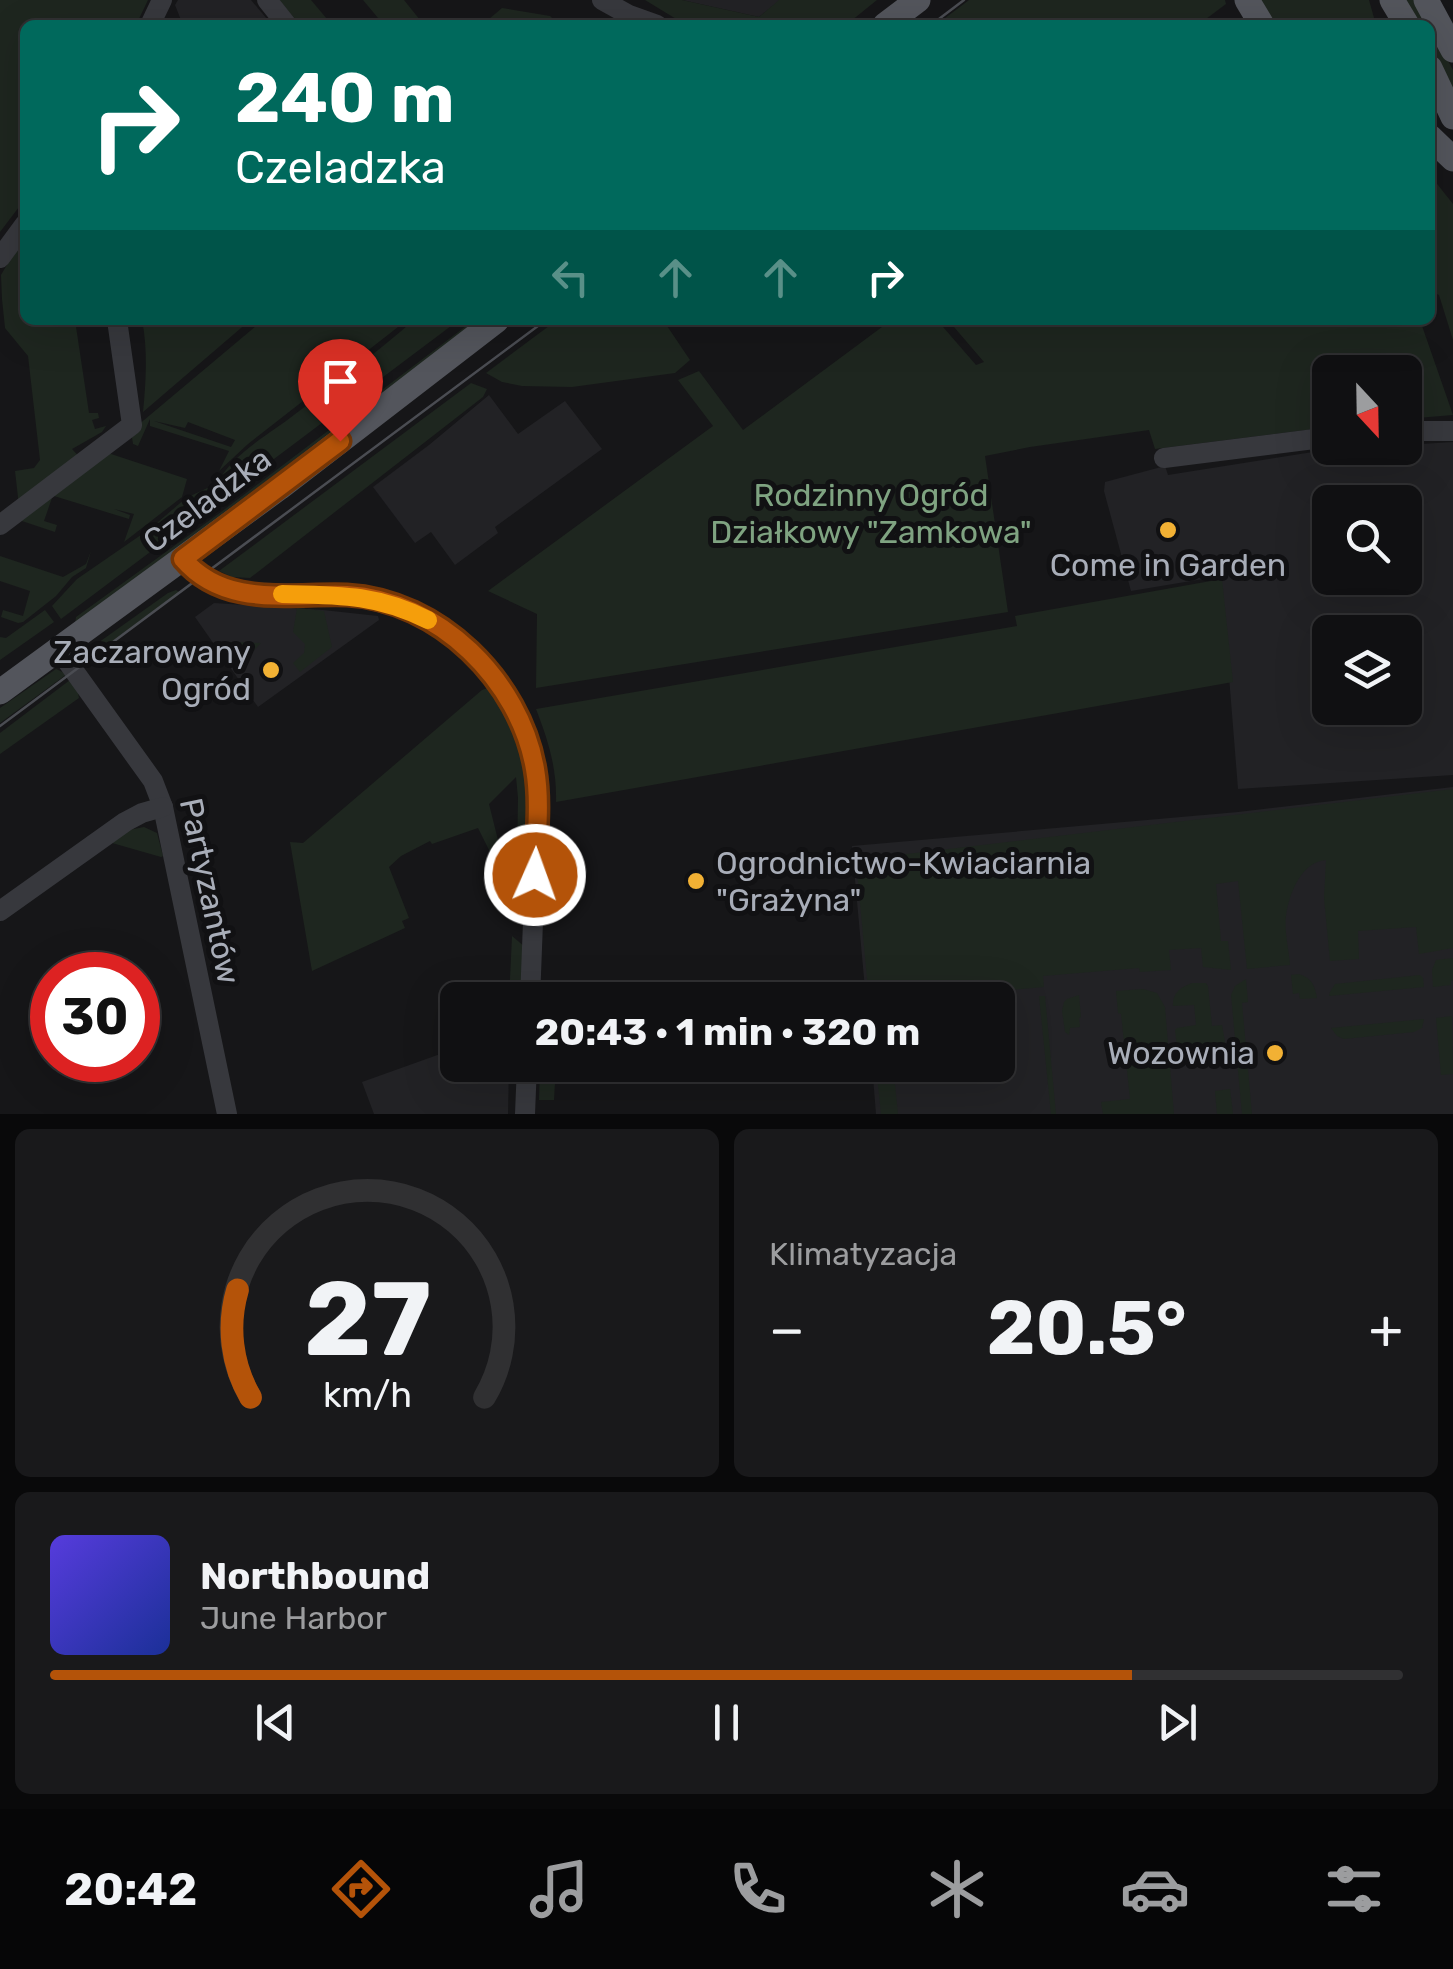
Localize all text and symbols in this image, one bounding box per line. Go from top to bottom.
text: 240 m [235,57,455,140]
icon: right [70,60,200,190]
text: Czeladzka [235,141,446,194]
icon: left [543,250,598,305]
icon: ahead [648,250,703,305]
icon: ahead [753,250,808,305]
icon: right [858,250,913,305]
pin [298,339,383,442]
icon: arrive [313,354,368,409]
north arrow [1312,355,1422,465]
map controls [1312,355,1422,725]
street label: Czeladzka [136,440,278,560]
park label: Rodzinny Ogród Działkowy "Zamkowa" [710,476,1032,551]
button: search [1312,485,1422,595]
marker: Come in Garden [1157,519,1179,541]
place label: Come in Garden [1050,546,1286,584]
button: layers [1312,615,1422,725]
place label: Zaczarowany Ogród [53,633,251,708]
marker: Zaczarowany Ogród [260,659,282,681]
street label: Partyzantów [172,794,248,988]
position arrow [483,823,587,927]
place label: Ogrodnictwo-Kwiaciarnia "Grażyna" [716,844,1091,919]
marker: Ogrodnictwo-Kwiaciarnia "Grażyna" [685,870,707,892]
speed limit sign: 30 [30,952,160,1082]
text: 20:43 · 1 min · 320 m [535,1009,920,1055]
place label: Wozownia [1107,1034,1255,1072]
marker: Wozownia [1264,1042,1286,1064]
text: Klimatyzacja [769,1235,957,1273]
text: 27 [303,1258,431,1381]
text: 20.5° [987,1284,1187,1373]
text: − [769,1297,805,1362]
text: + [1369,1297,1403,1362]
text: km/h [322,1374,412,1416]
text: Northbound [200,1553,430,1599]
text: June Harbor [200,1599,387,1637]
icon: previous [248,1695,303,1750]
icon: pause [699,1695,754,1750]
icon: next [1150,1695,1205,1750]
icon: directions [326,1854,396,1924]
icon: music [524,1854,594,1924]
icon: phone [723,1854,793,1924]
icon: climate [922,1854,992,1924]
icon: car [1120,1854,1190,1924]
icon: filters [1319,1854,1389,1924]
text: 20:42 [64,1863,197,1916]

